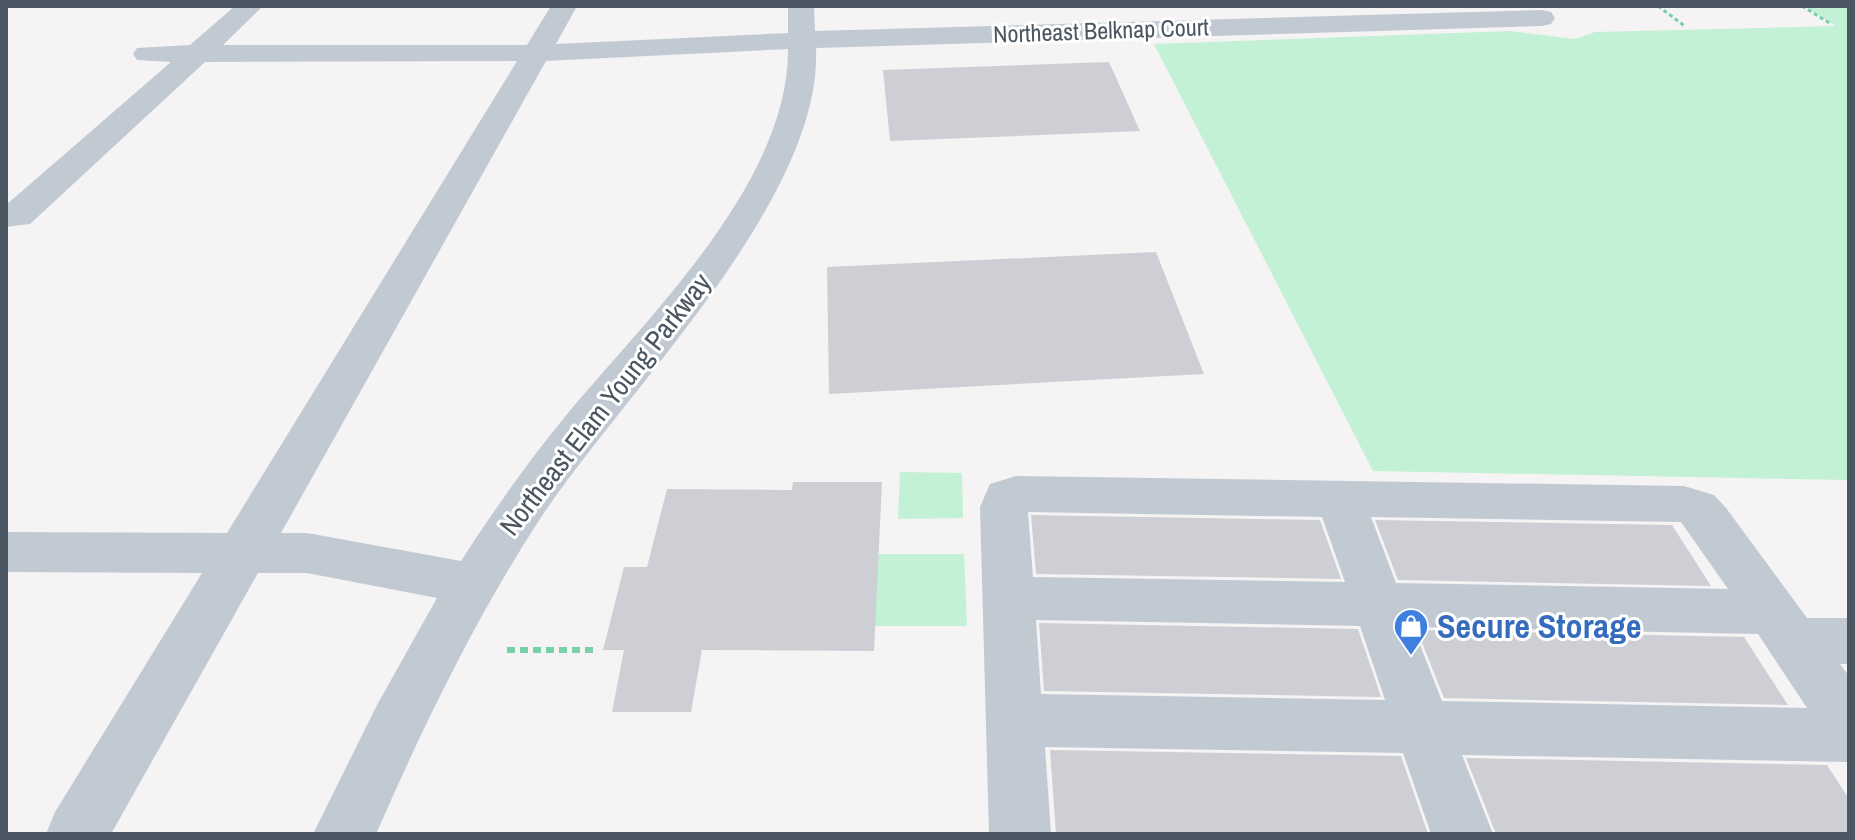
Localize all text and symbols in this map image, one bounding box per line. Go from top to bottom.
street label: Northeast Belknap Court [993,10,1210,50]
street label: Northeast Elam Young Parkway [491,265,720,543]
place label: Secure Storage [1437,603,1642,649]
shop icon: Secure Storage [1392,607,1430,657]

